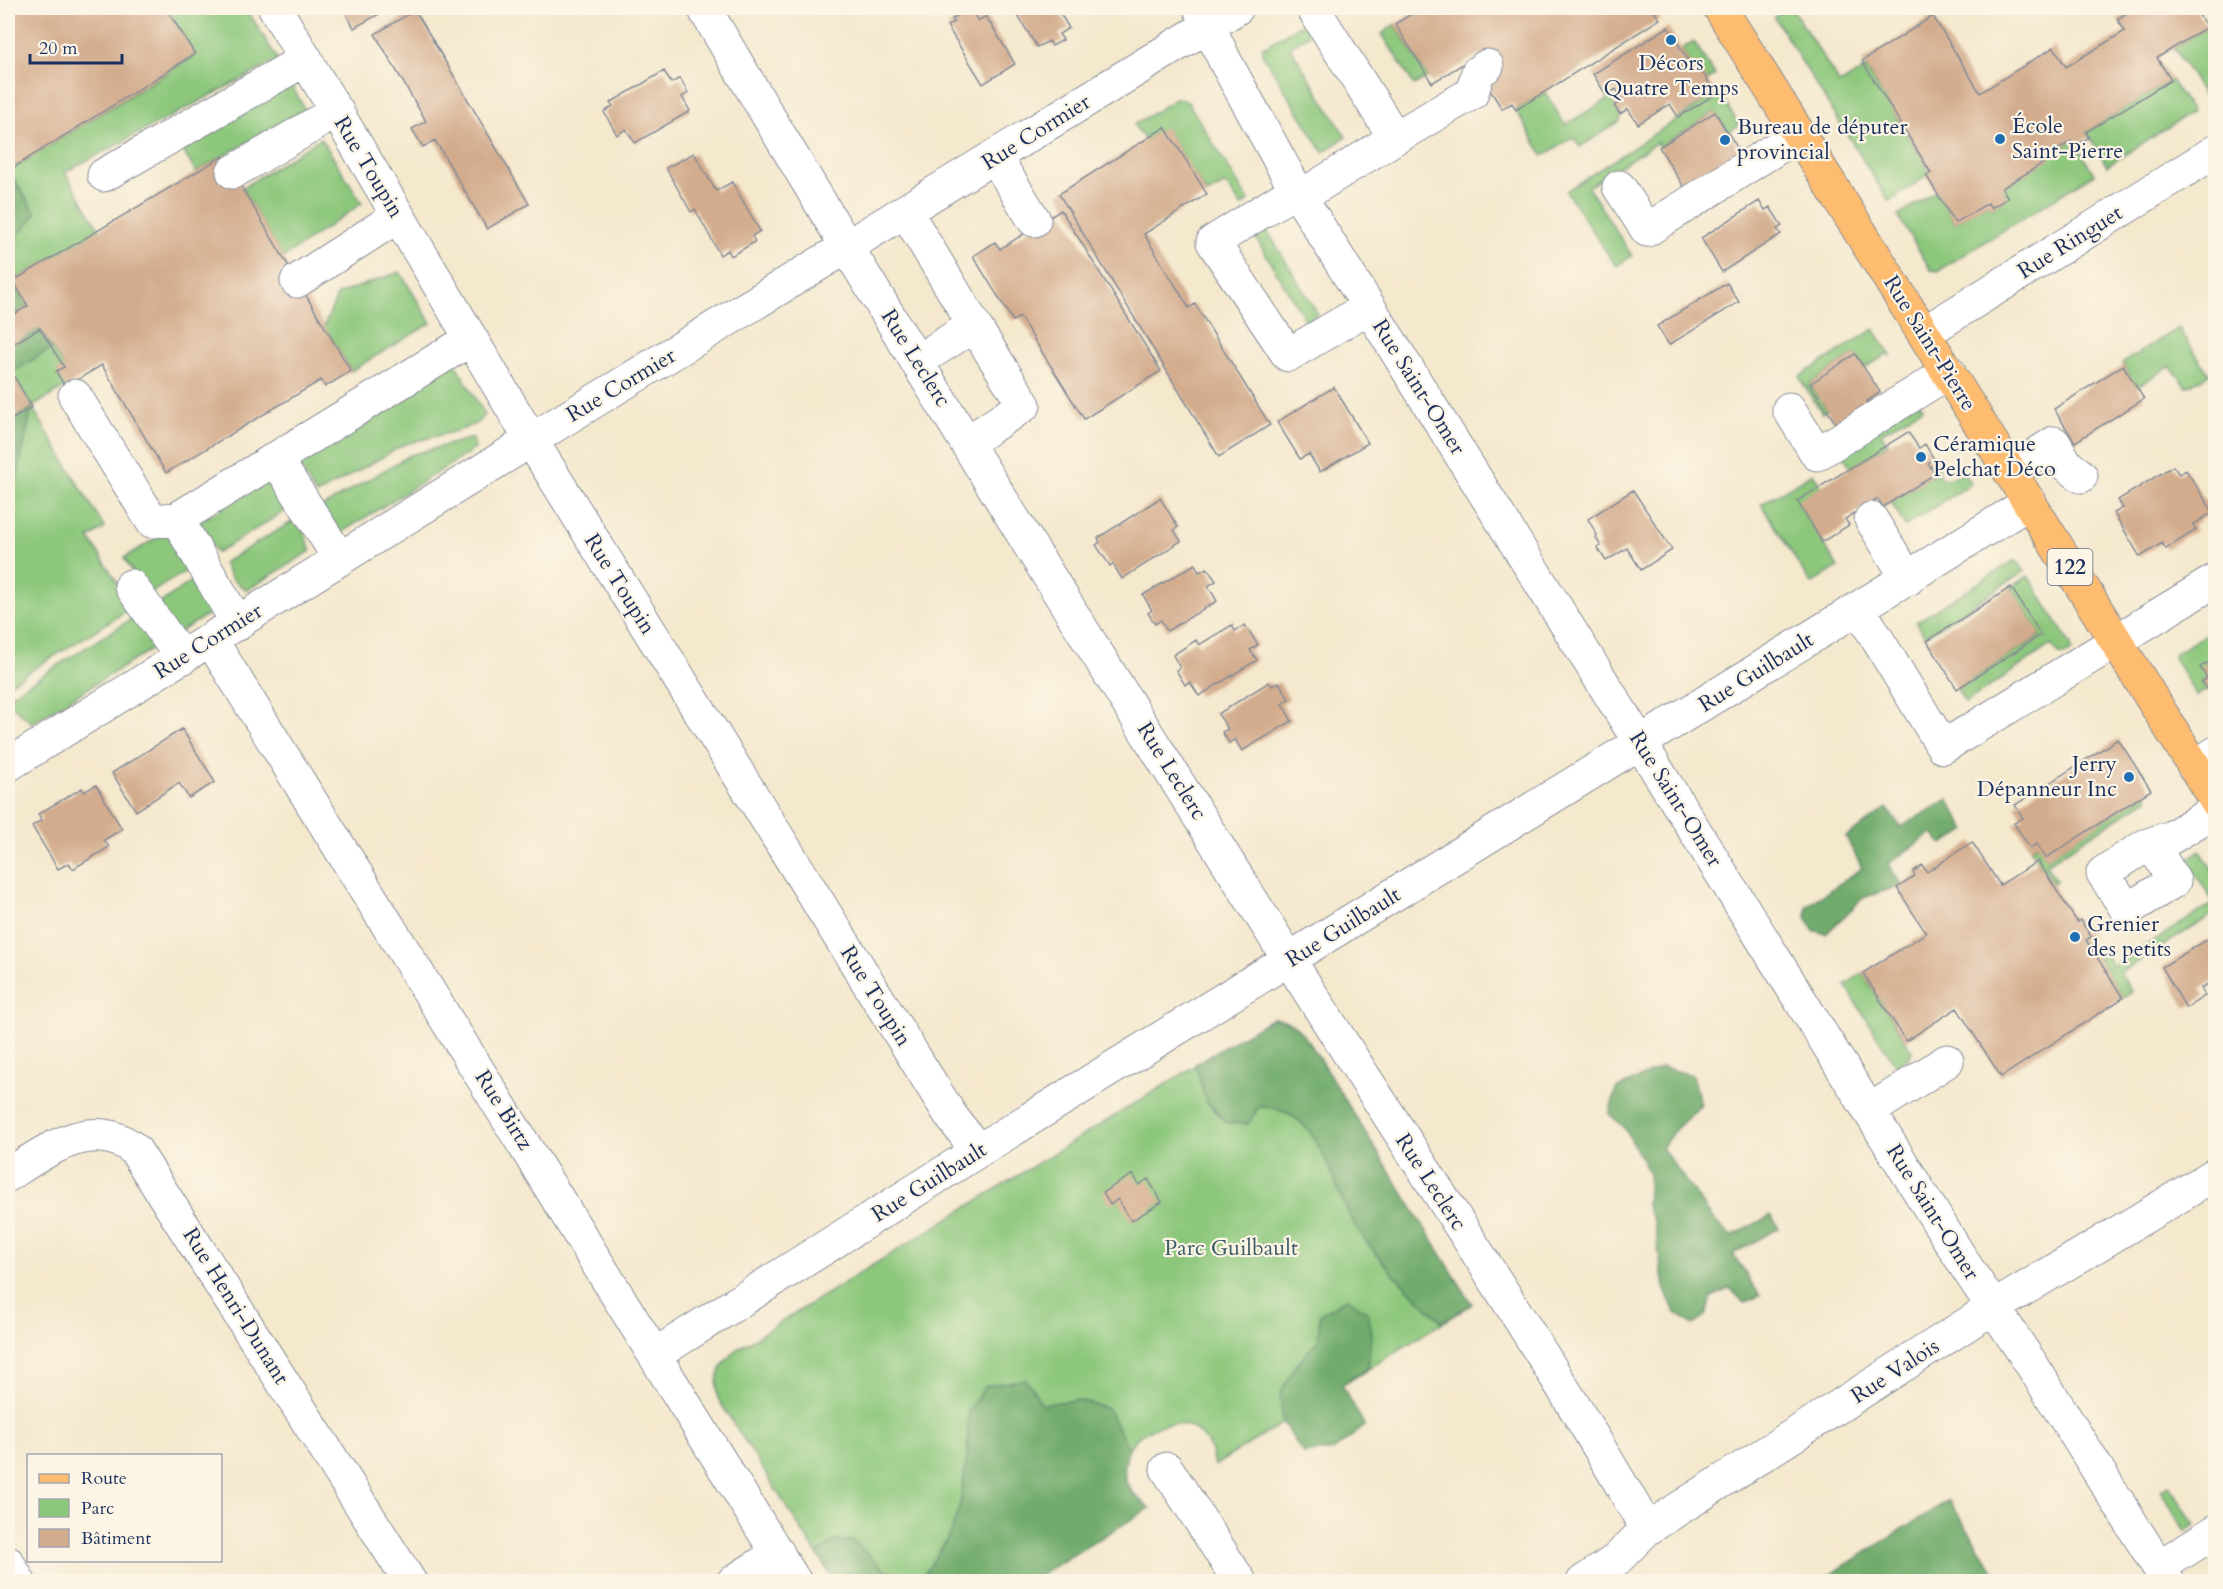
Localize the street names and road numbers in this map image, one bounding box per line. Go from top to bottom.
street label: Rue Cormier [976,86,1097,177]
street label: Rue Toupin [327,111,411,224]
street label: Rue Ringuet [2012,198,2128,286]
street label: Rue Saint-Pierre [1876,270,1984,416]
street label: Rue Leclerc [874,303,958,413]
street label: Rue Saint-Omer [1365,313,1473,461]
street label: Rue Cormier [561,340,682,429]
street label: Rue Toupin [577,528,663,641]
road number: 122 [2048,549,2092,585]
street label: Rue Cormier [148,595,269,686]
street label: Rue Guilbault [1693,625,1819,719]
street label: Rue Leclerc [1130,716,1214,826]
street label: Rue Saint-Omer [1622,725,1730,873]
street label: Rue Guilbault [1280,880,1406,974]
street label: Rue Toupin [833,940,919,1053]
street label: Rue Birtz [468,1064,540,1156]
street label: Rue Leclerc [1388,1128,1474,1236]
street label: Rue Guilbault [866,1135,992,1229]
street label: Rue Saint-Omer [1879,1138,1987,1286]
street label: Rue Henri-Dunant [176,1222,296,1390]
street label: Rue Valois [1845,1331,1945,1411]

